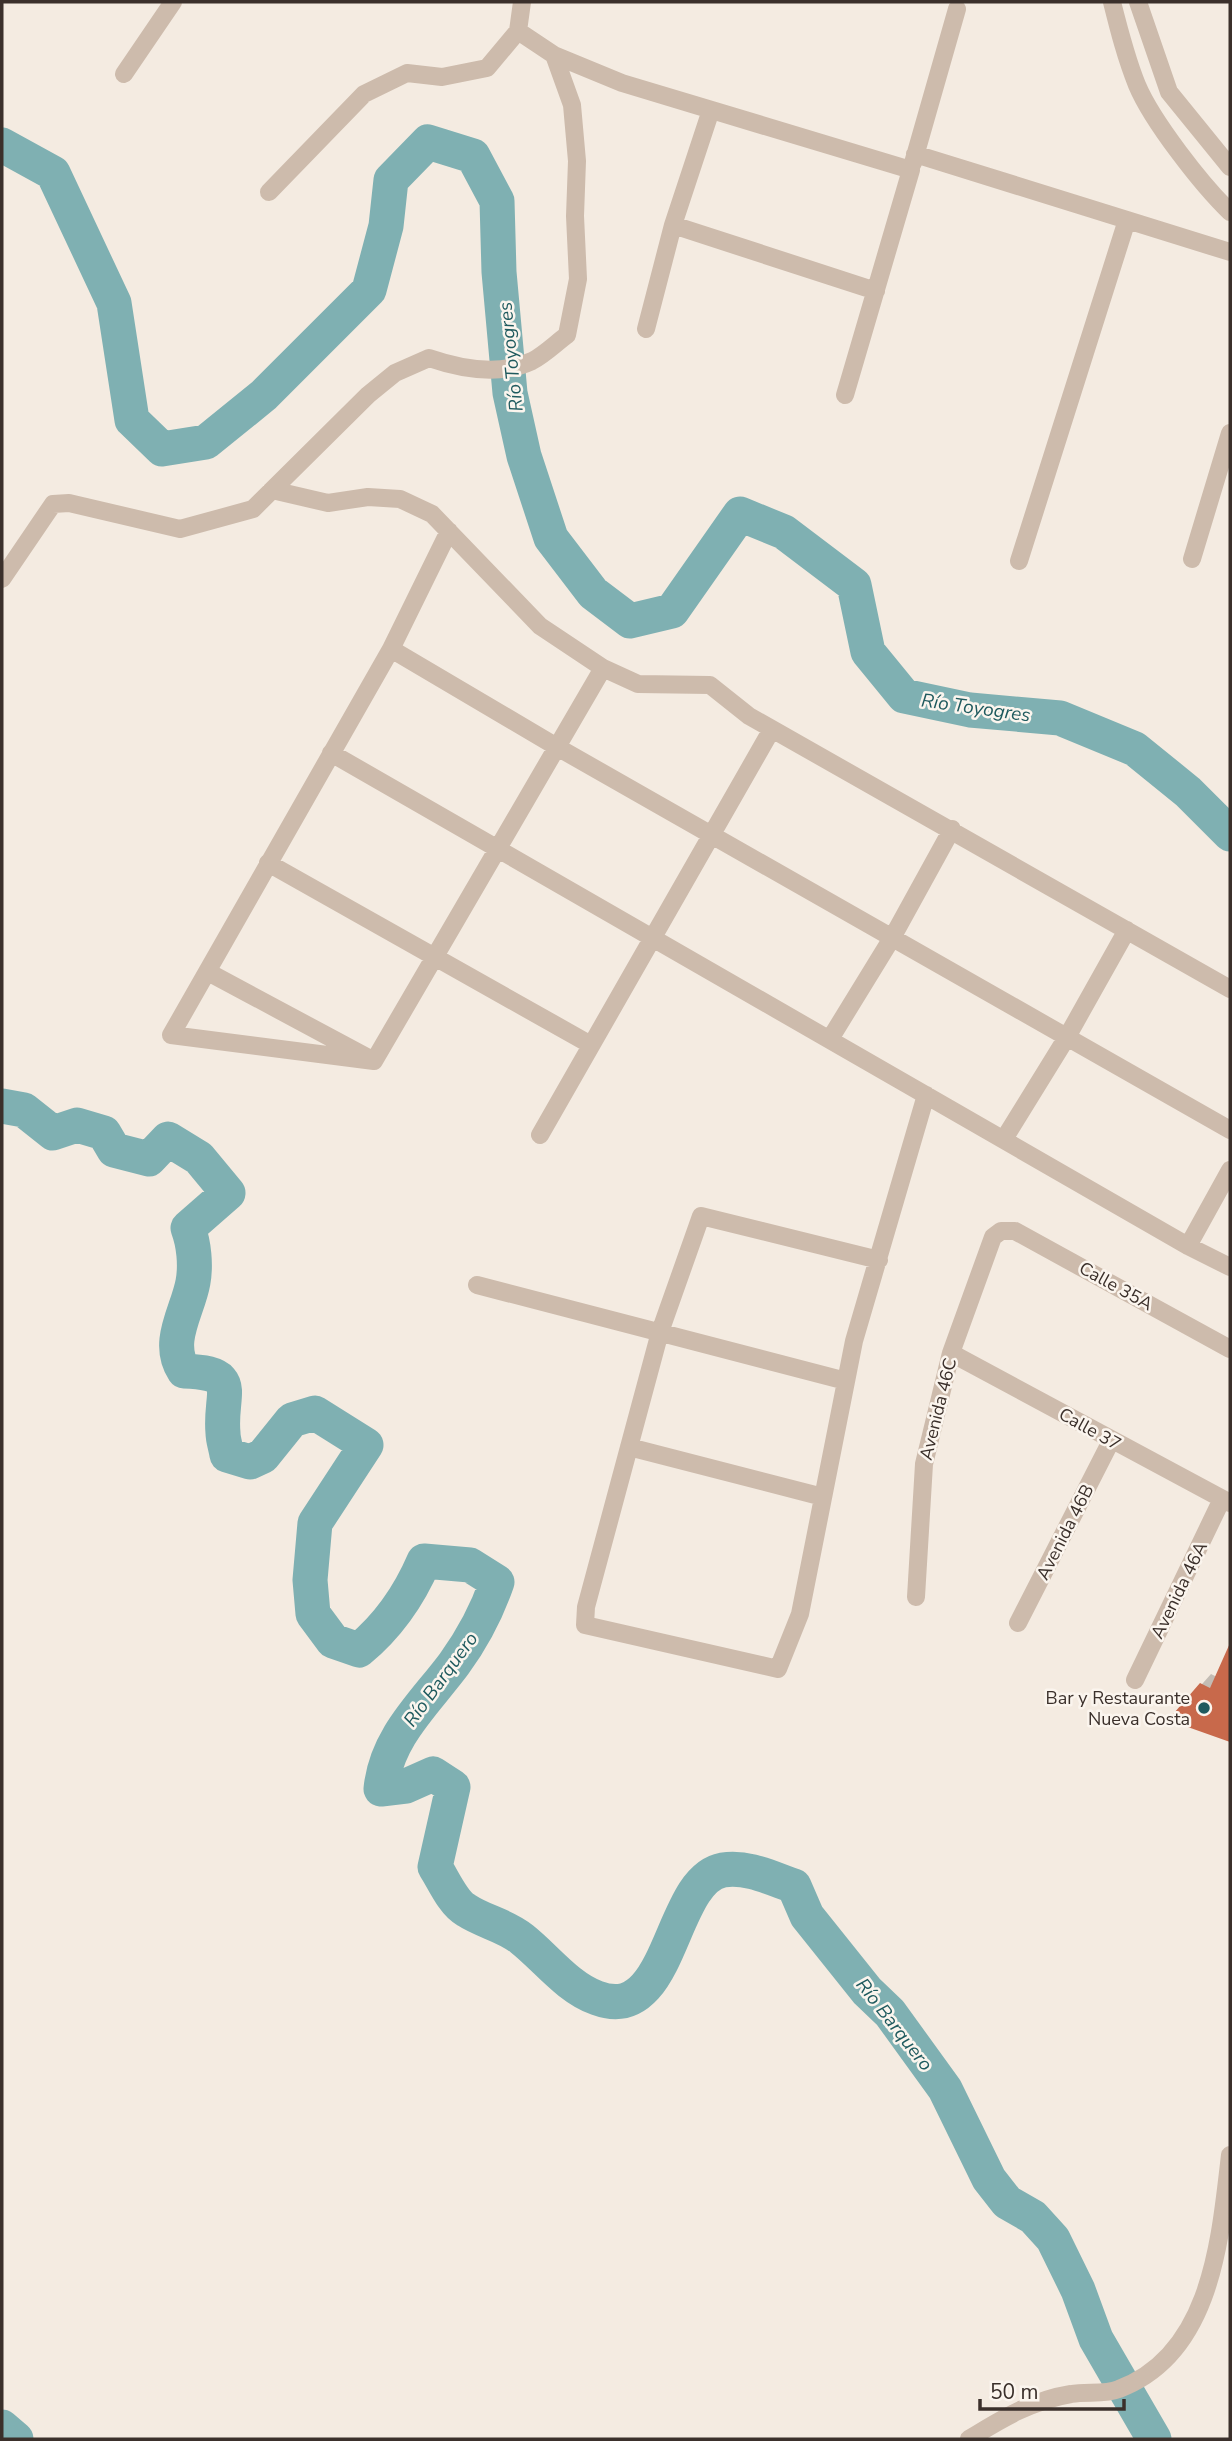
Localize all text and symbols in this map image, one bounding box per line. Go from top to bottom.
water label: Río Toyogres [492,301,530,413]
water label: Río Toyogres [919,687,1032,729]
street label: Calle 35A [1075,1256,1157,1316]
street label: Avenida 46C [914,1356,962,1462]
street label: Calle 37 [1055,1402,1125,1456]
street label: Avenida 46B [1031,1480,1099,1584]
street label: Avenida 46A [1145,1537,1213,1643]
water label: Río Barquero [398,1627,484,1732]
place label: Bar y Restaurante Nueva Costa [1046,1686,1190,1731]
marker: Bar y Restaurante Nueva Costa [1196,1700,1212,1716]
water label: Río Barquero [850,1973,939,2076]
scale bar [980,2368,1124,2412]
text: 50 m [990,2378,1039,2406]

